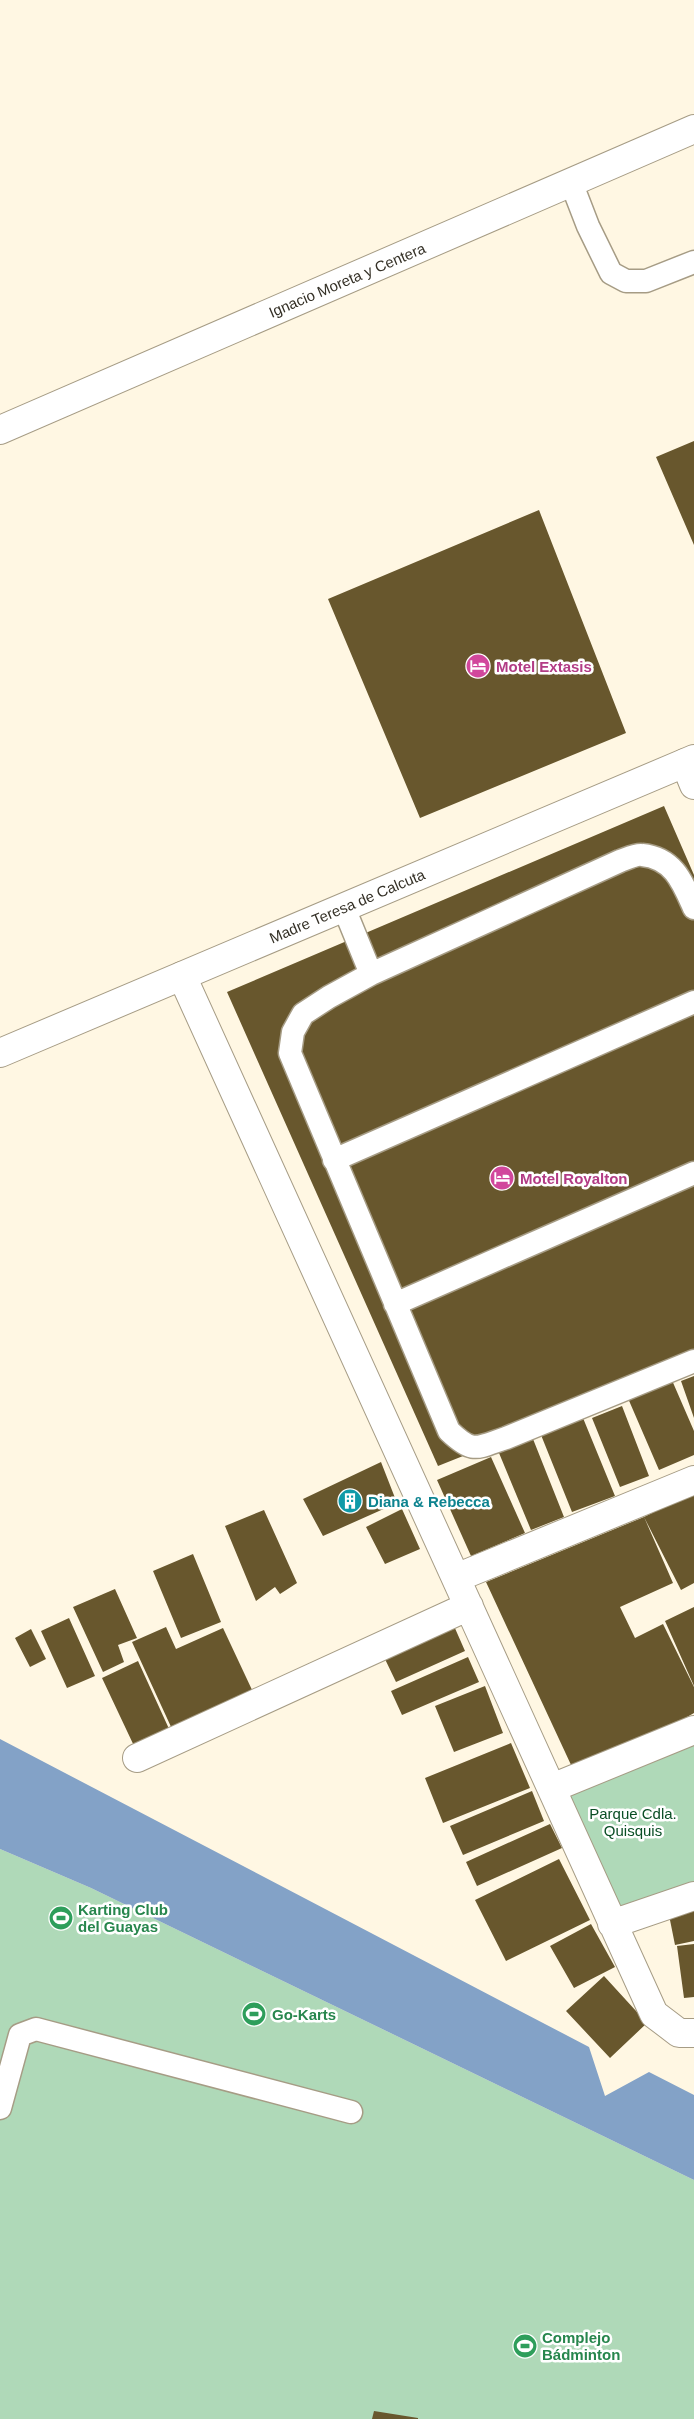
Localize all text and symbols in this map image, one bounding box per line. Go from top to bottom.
street label: Ignacio Moreta y Centera [266,239,428,321]
hotel icon: Motel Extasis [465,653,491,679]
place label: Motel Extasis [496,658,592,675]
street label: Madre Teresa de Calcuta [267,865,428,947]
hotel icon: Motel Royalton [489,1165,515,1191]
place label: Motel Royalton [520,1170,628,1187]
building icon: Diana & Rebecca [337,1488,363,1514]
place label: Diana & Rebecca [368,1493,490,1510]
park label: Parque Cdla. Quisquis [589,1805,677,1839]
place label: Karting Club del Guayas [78,1901,168,1935]
sports icon: Karting Club del Guayas [48,1905,74,1931]
sports icon: Go-Karts [241,2001,267,2027]
place label: Go-Karts [272,2006,336,2023]
place label: Complejo Bádminton [542,2329,620,2363]
sports icon: Complejo Bádminton [512,2333,538,2359]

